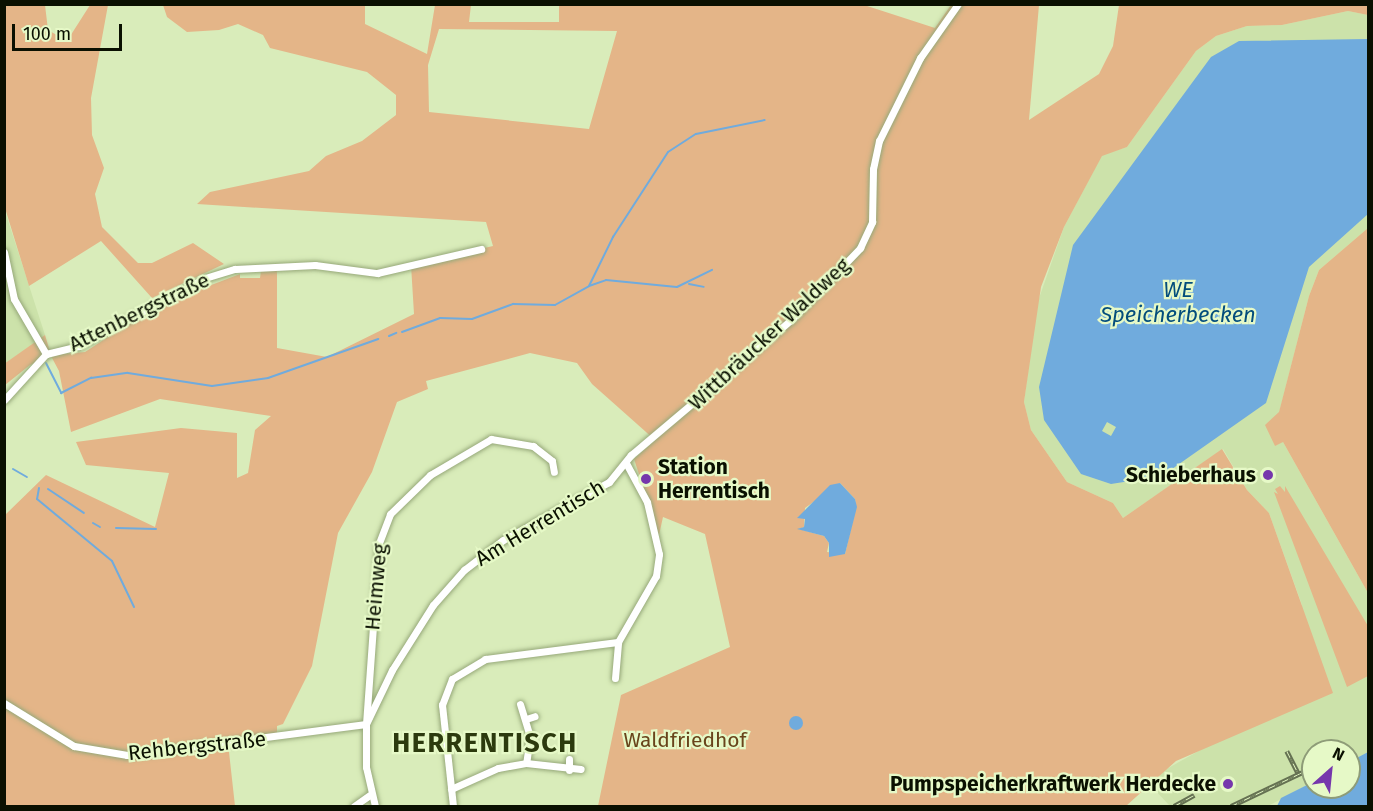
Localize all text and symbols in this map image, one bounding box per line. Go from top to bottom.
scale bar [15,12,124,50]
text: 100 m [23,23,71,45]
street label: Wittbräucker Waldweg [683,253,855,415]
street label: Attenbergstraße [65,267,213,357]
water label: WE Speicherbecken [1100,276,1256,328]
place label: Station Herrentisch [658,454,770,504]
place label: Schieberhaus [1126,462,1256,488]
marker: Schieberhaus [1261,468,1275,482]
marker: Station Herrentisch [639,472,653,486]
street label: Am Herrentisch [471,475,609,571]
street label: Heimweg [360,543,392,631]
street label: Rehbergstraße [127,726,267,766]
park label: Waldfriedhof [623,727,747,753]
district label: HERRENTISCH [392,728,578,760]
north arrow [1301,739,1361,799]
text: N [1329,743,1348,765]
place label: Pumpspeicherkraftwerk Herdecke [890,771,1216,797]
marker: Pumpspeicherkraftwerk Herdecke [1221,777,1235,791]

